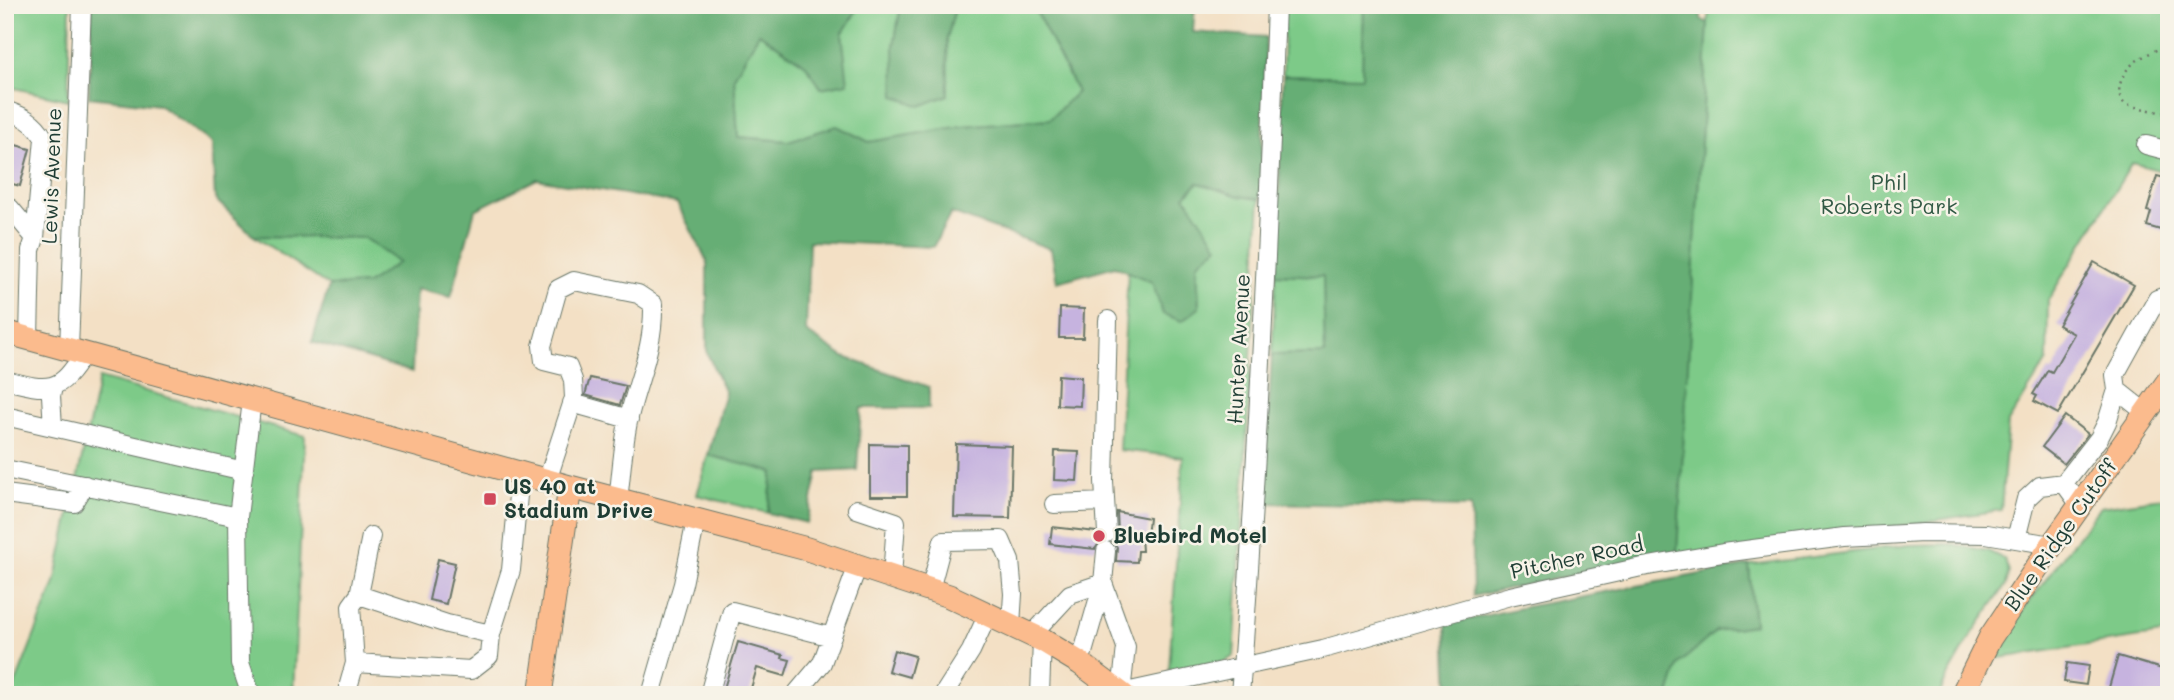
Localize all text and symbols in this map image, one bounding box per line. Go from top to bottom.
street label: Lewis Avenue [35,107,66,245]
park label: Phil Roberts Park [1821,168,1957,219]
street label: Hunter Avenue [1220,273,1255,425]
street label: Blue Ridge Cutoff [1997,452,2123,615]
place label: US 40 at Stadium Drive [504,472,653,523]
marker: US 40 at Stadium Drive [482,491,498,507]
place label: Bluebird Motel [1113,521,1267,548]
marker: Bluebird Motel [1091,528,1107,544]
street label: Pitcher Road [1508,529,1646,584]

